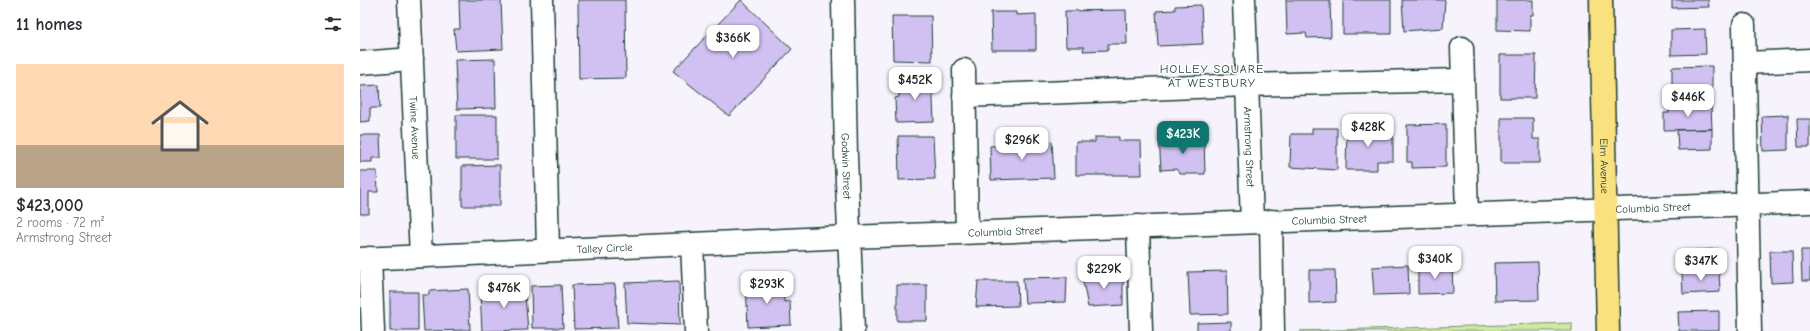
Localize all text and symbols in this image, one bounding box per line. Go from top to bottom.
icon: filters [322,13,344,35]
text: 11 homes [16,15,82,34]
pin: $366K [705,25,761,59]
text: $366K [715,30,751,45]
district label: HOLLEY SQUARE AT WESTBURY [1160,62,1264,90]
pin: $452K [887,67,943,101]
text: $452K [898,72,932,87]
pin: $446K [1660,84,1716,118]
text: $446K [1671,89,1705,104]
icon: home [144,90,216,162]
street label: Twine Avenue [407,96,423,160]
street label: Armstrong Street [1241,106,1257,188]
pin: $428K [1340,114,1396,148]
text: $428K [1351,119,1385,134]
pin: $423K [1155,121,1211,155]
text: $423K [1166,126,1200,141]
pin: $296K [994,127,1050,161]
text: $296K [1004,132,1040,147]
street label: Godwin Street [839,133,854,200]
street label: Elm Avenue [1597,138,1612,194]
text: $423,000 [16,196,83,215]
street label: Columbia Street [1615,200,1692,216]
street label: Columbia Street [1291,212,1368,227]
text: 2 rooms · 72 m² [16,215,104,230]
street label: Columbia Street [968,223,1044,239]
text: Armstrong Street [16,230,111,245]
street label: Talley Circle [577,240,633,256]
pin: $340K [1407,246,1463,280]
pin: $347K [1673,248,1729,282]
text: $340K [1417,251,1453,266]
text: $347K [1684,253,1718,268]
pin: $229K [1076,256,1132,290]
text: $229K [1087,261,1121,276]
pin: $293K [739,271,795,305]
pin: $476K [476,275,532,309]
text: $293K [750,276,784,291]
text: $476K [487,280,521,295]

